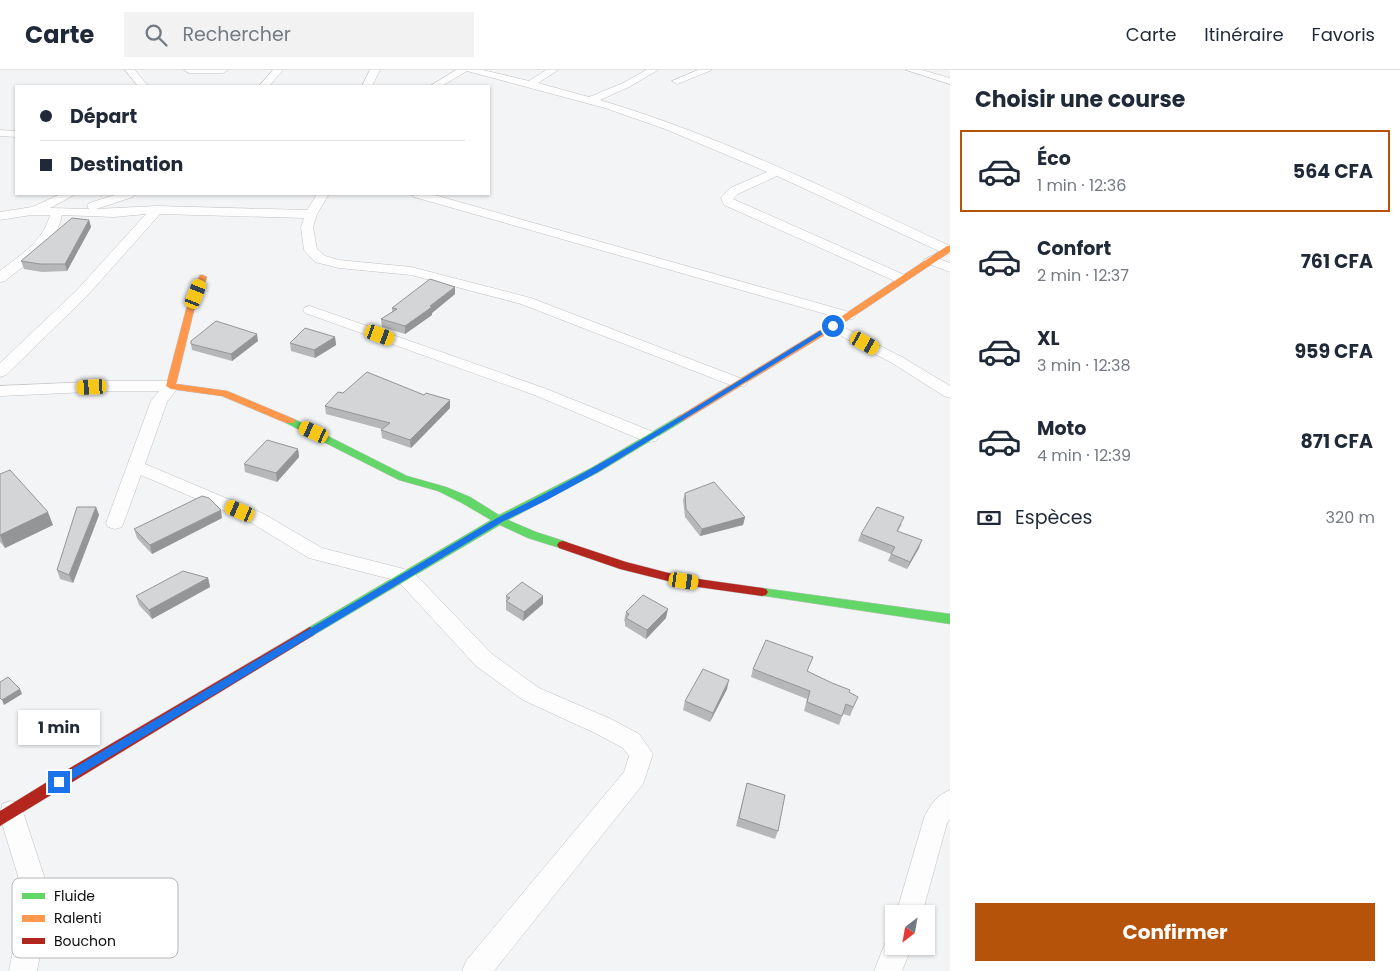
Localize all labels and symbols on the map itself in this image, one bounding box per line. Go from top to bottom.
car [183,277,208,311]
route start [822,315,844,337]
car [363,323,396,347]
car [848,329,881,357]
car [76,379,107,395]
car [297,419,330,445]
car [223,498,256,524]
car [668,571,699,591]
callout: 1 min [18,710,100,744]
route end [48,771,70,793]
legend [12,878,178,958]
text: Fluide [54,886,95,906]
north arrow [885,905,935,955]
text: Ralenti [54,908,102,928]
text: Bouchon [54,931,116,951]

